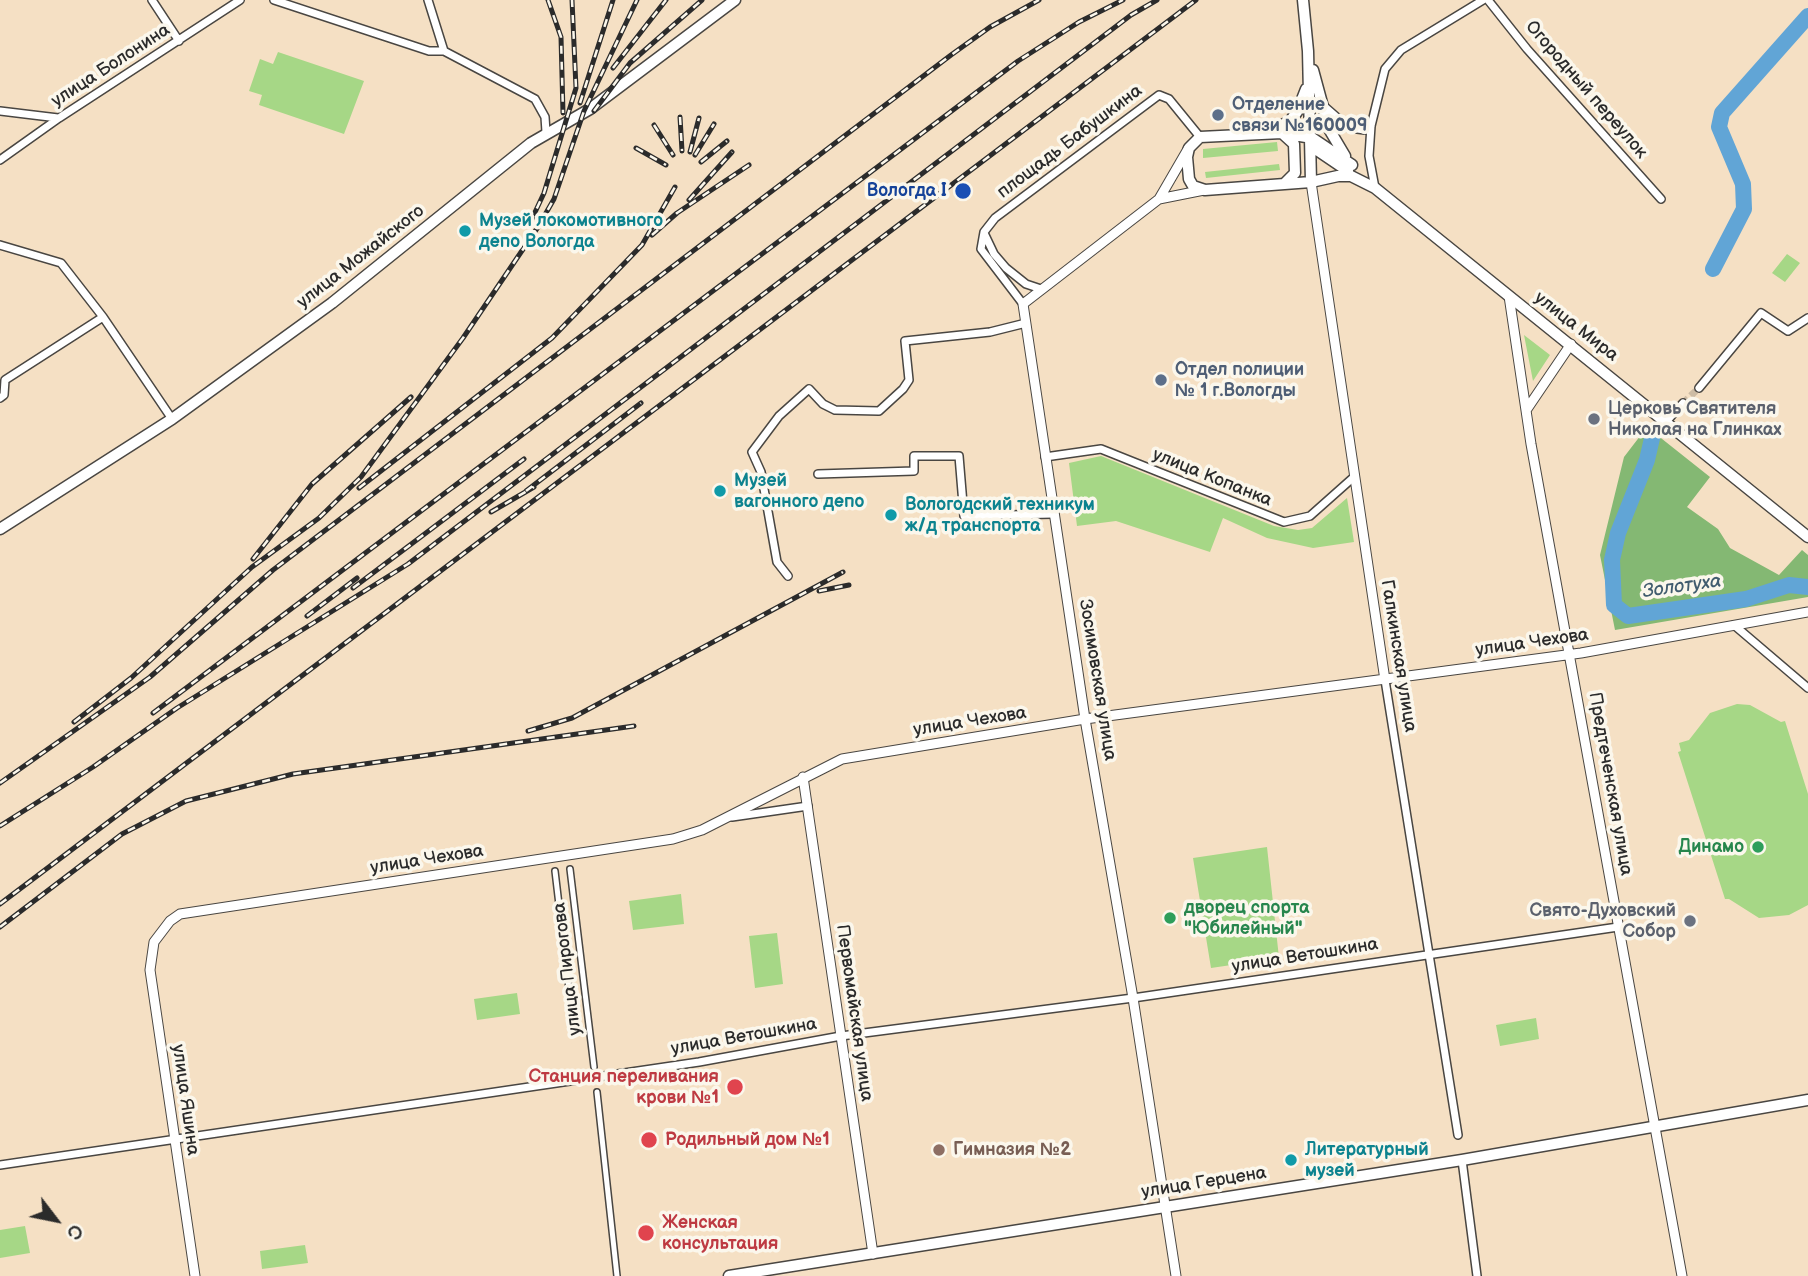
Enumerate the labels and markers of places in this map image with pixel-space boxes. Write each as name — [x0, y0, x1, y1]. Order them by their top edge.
place label: Отделение связи №160009 — [1232, 94, 1368, 136]
marker: Отделение связи №160009 — [1210, 107, 1226, 123]
place label: Вологда I — [867, 180, 947, 202]
marker: Вологда I — [953, 181, 973, 201]
place label: Музей локомотивного депо Вологда — [479, 210, 663, 252]
marker: Музей локомотивного депо Вологда — [457, 223, 473, 239]
place label: Отдел полиции № 1 г.Вологды — [1175, 359, 1304, 402]
marker: Отдел полиции № 1 г.Вологды — [1153, 372, 1169, 388]
place label: Церковь Святителя Николая на Глинках — [1608, 398, 1781, 440]
marker: Церковь Святителя Николая на Глинках — [1586, 411, 1602, 427]
place label: Музей вагонного депо — [734, 470, 864, 512]
marker: Музей вагонного депо — [712, 483, 728, 499]
place label: Вологодский техникум ж/д транспорта — [905, 494, 1095, 536]
marker: Вологодский техникум ж/д транспорта — [883, 507, 899, 523]
place label: Динамо — [1679, 836, 1744, 858]
marker: Динамо — [1750, 839, 1766, 855]
place label: дворец спорта "Юбилейный" — [1184, 897, 1309, 940]
place label: Свято-Духовский Собор — [1530, 900, 1676, 942]
marker: дворец спорта "Юбилейный" — [1162, 910, 1178, 926]
marker: Свято-Духовский Собор — [1682, 913, 1698, 929]
place label: Станция переливания крови №1 — [529, 1066, 719, 1108]
marker: Станция переливания крови №1 — [725, 1077, 745, 1097]
place label: Родильный дом №1 — [665, 1129, 830, 1151]
marker: Родильный дом №1 — [639, 1130, 659, 1150]
place label: Гимназия №2 — [953, 1139, 1071, 1161]
place label: Литературный музей — [1305, 1139, 1429, 1182]
marker: Гимназия №2 — [931, 1142, 947, 1158]
marker: Литературный музей — [1283, 1152, 1299, 1168]
place label: Женская консультация — [662, 1212, 778, 1254]
marker: Женская консультация — [636, 1223, 656, 1243]

